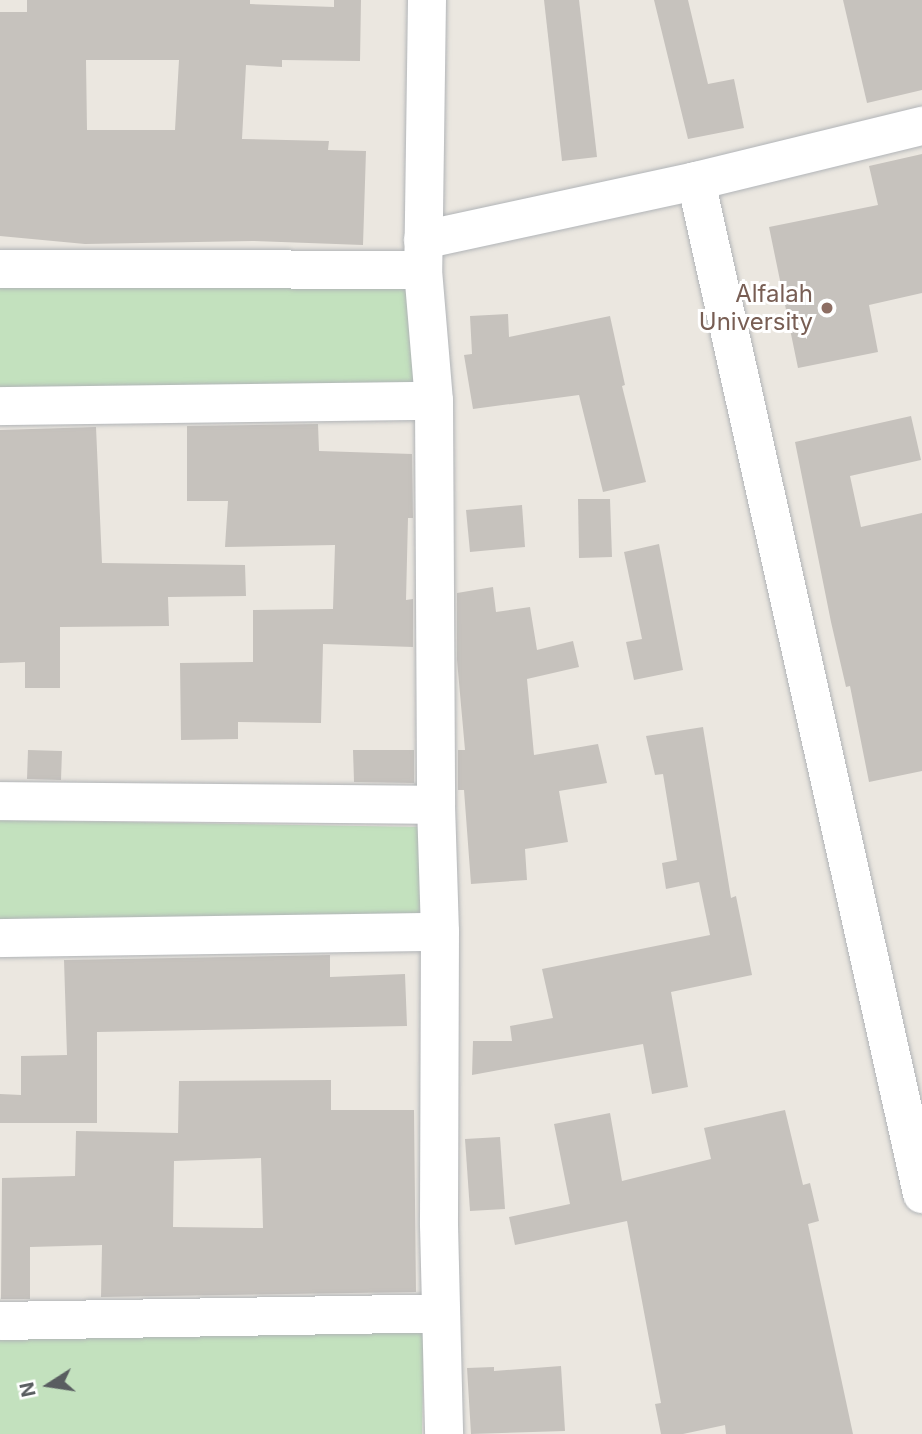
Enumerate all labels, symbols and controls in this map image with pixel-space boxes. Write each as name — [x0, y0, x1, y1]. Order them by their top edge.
place label: Alfalah University — [699, 280, 813, 336]
marker: Alfalah University — [819, 300, 835, 316]
north arrow — [14, 1350, 84, 1420]
text: N — [15, 1380, 41, 1399]

